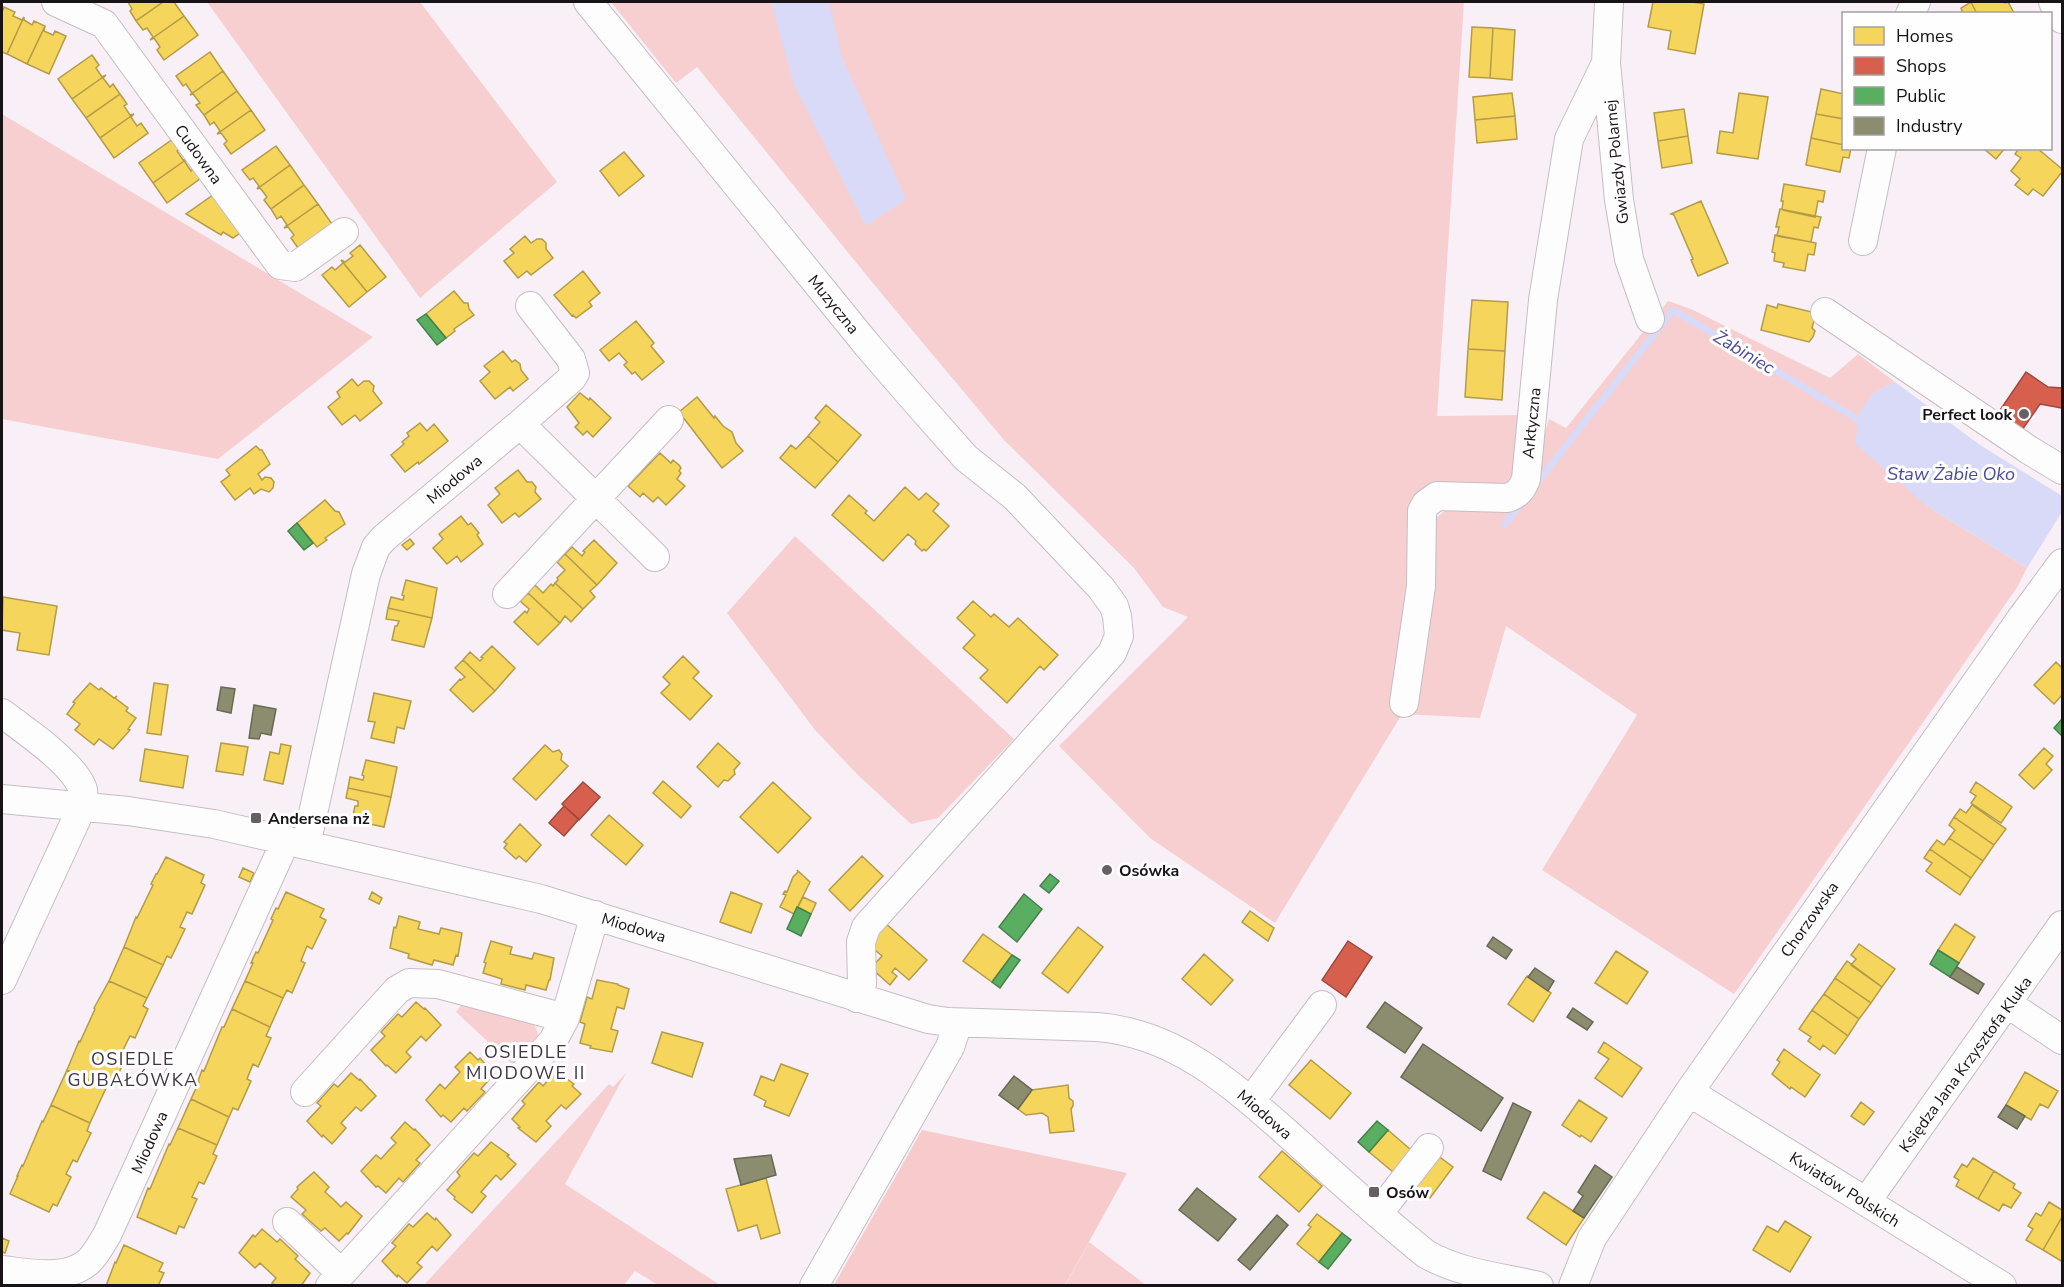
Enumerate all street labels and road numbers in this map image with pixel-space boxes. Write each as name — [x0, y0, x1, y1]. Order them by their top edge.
street label: Gwiazdy Polarnej — [1600, 99, 1634, 225]
street label: Cudowna — [169, 120, 227, 189]
street label: Muzyczna — [803, 270, 864, 339]
street label: Arktyczna — [1517, 386, 1547, 460]
street label: Miodowa — [422, 450, 487, 509]
street label: Chorzowska — [1776, 877, 1844, 962]
street label: Miodowa — [599, 908, 669, 948]
street label: Księdza Jana Krzysztofa Kluka — [1894, 972, 2037, 1157]
street label: Miodowa — [1232, 1085, 1297, 1145]
street label: Miodowa — [126, 1108, 173, 1177]
street label: Kwiatów Polskich — [1785, 1147, 1904, 1233]

